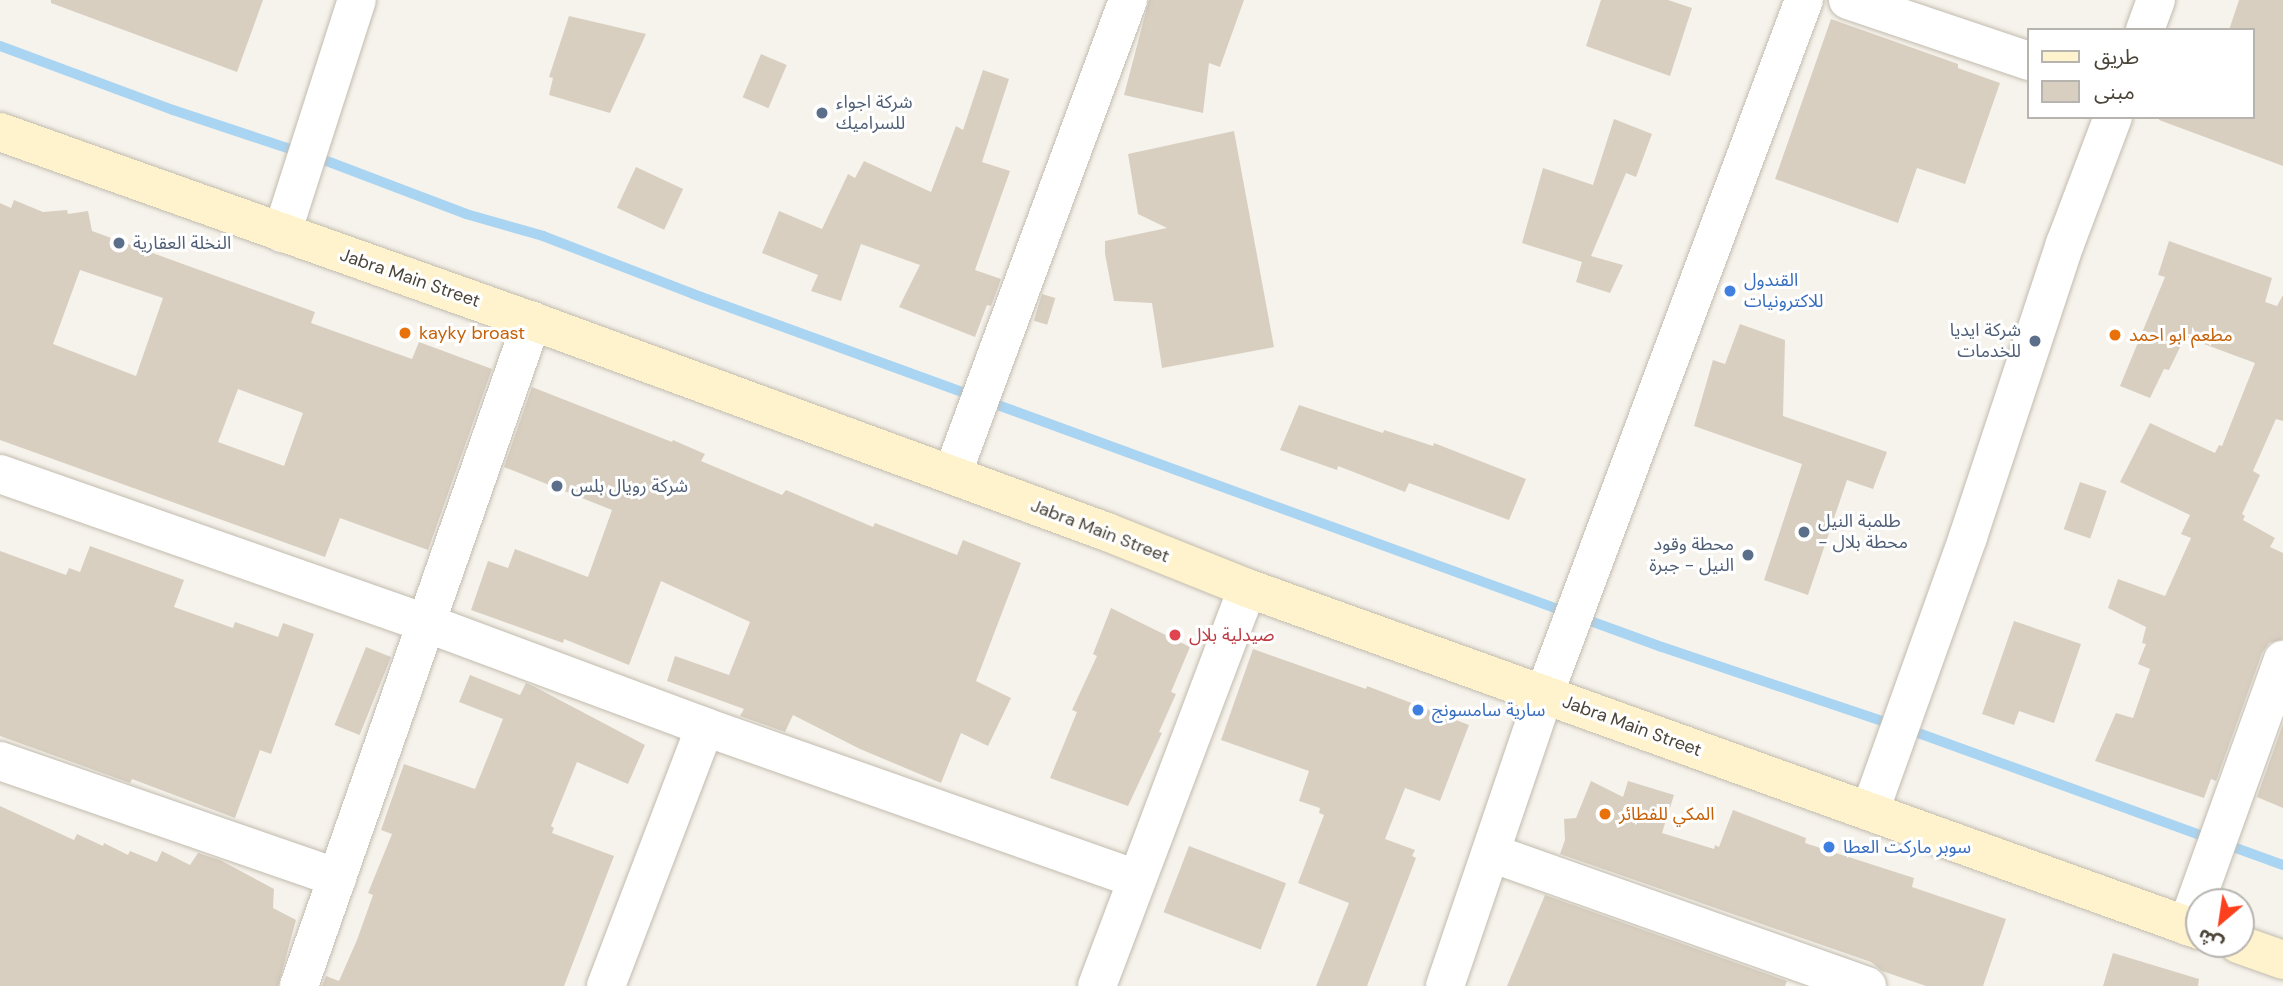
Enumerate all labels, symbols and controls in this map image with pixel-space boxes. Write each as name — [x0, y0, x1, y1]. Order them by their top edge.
legend — [2028, 28, 2255, 119]
text: طريق — [2094, 43, 2139, 71]
text: مبنى — [2094, 78, 2135, 106]
place label: شركة اجواء للسراميك — [836, 92, 913, 134]
marker: شركة اجواء للسراميك — [814, 105, 830, 121]
place label: النخلة العقارية — [133, 232, 231, 254]
marker: النخلة العقارية — [111, 235, 127, 251]
street label: Jabra Main Street — [337, 244, 483, 312]
place label: القندول للاكترونيات — [1744, 270, 1823, 312]
marker: القندول للاكترونيات — [1722, 283, 1738, 299]
place label: شركة ايديا للخدمات — [1950, 320, 2021, 362]
place label: kayky broast — [419, 322, 525, 344]
place label: مطعم ابو احمد — [2129, 324, 2233, 346]
marker: kayky broast — [397, 325, 413, 341]
marker: مطعم ابو احمد — [2107, 327, 2123, 343]
marker: شركة ايديا للخدمات — [2027, 333, 2043, 349]
place label: شركة رويال بلس — [571, 475, 688, 497]
marker: شركة رويال بلس — [549, 478, 565, 494]
street label: Jabra Main Street — [1028, 495, 1172, 567]
place label: طلمبة النيل - محطة بلال — [1818, 511, 1908, 554]
marker: طلمبة النيل - محطة بلال — [1796, 524, 1812, 540]
place label: محطة وقود النيل - جبرة — [1649, 534, 1734, 576]
marker: محطة وقود النيل - جبرة — [1740, 547, 1756, 563]
place label: صيدلية بلال — [1189, 624, 1275, 646]
marker: صيدلية بلال — [1167, 627, 1183, 643]
street label: Jabra Main Street — [1559, 691, 1705, 761]
place label: سارية سامسونج — [1432, 699, 1545, 721]
marker: سارية سامسونج — [1410, 702, 1426, 718]
place label: المكي للفطائر — [1619, 803, 1715, 825]
marker: المكي للفطائر — [1597, 806, 1613, 822]
place label: سوبر ماركت العطا — [1843, 836, 1971, 858]
marker: سوبر ماركت العطا — [1821, 839, 1837, 855]
north arrow — [2185, 888, 2255, 958]
text: ش — [2193, 923, 2228, 957]

